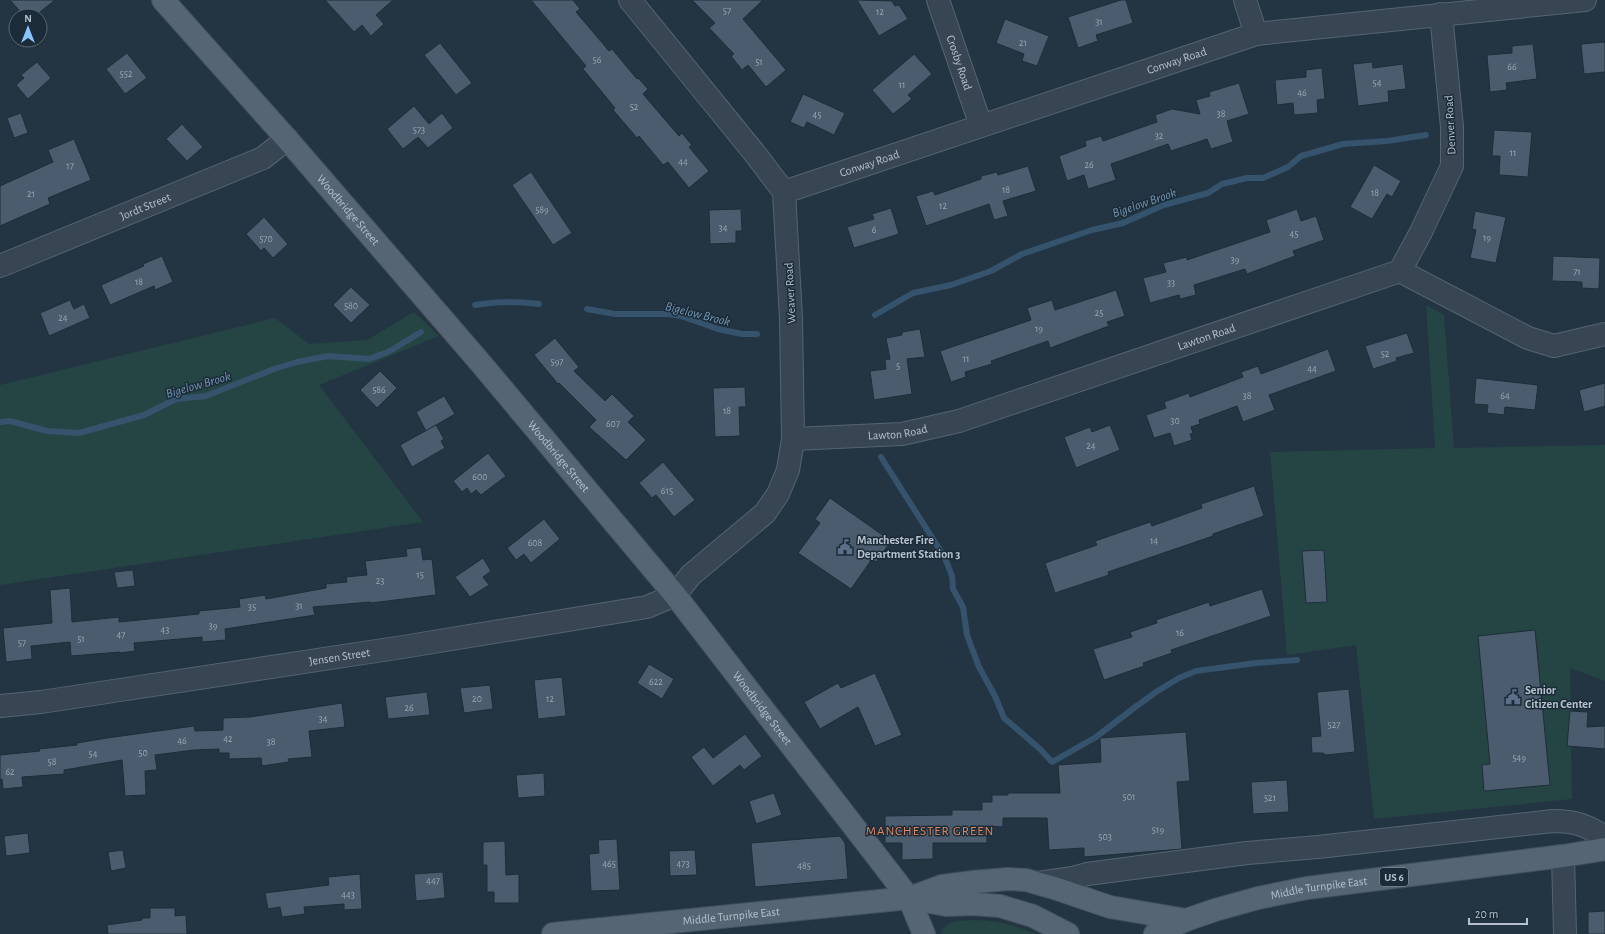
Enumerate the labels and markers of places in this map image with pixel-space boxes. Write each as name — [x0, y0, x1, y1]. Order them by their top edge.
place label: Manchester Fire Department Station 3 — [857, 534, 960, 560]
public building icon: Manchester Fire Department Station 3 — [836, 538, 854, 556]
place label: Senior Citizen Center — [1525, 684, 1593, 710]
public building icon: Senior Citizen Center — [1504, 688, 1522, 706]

